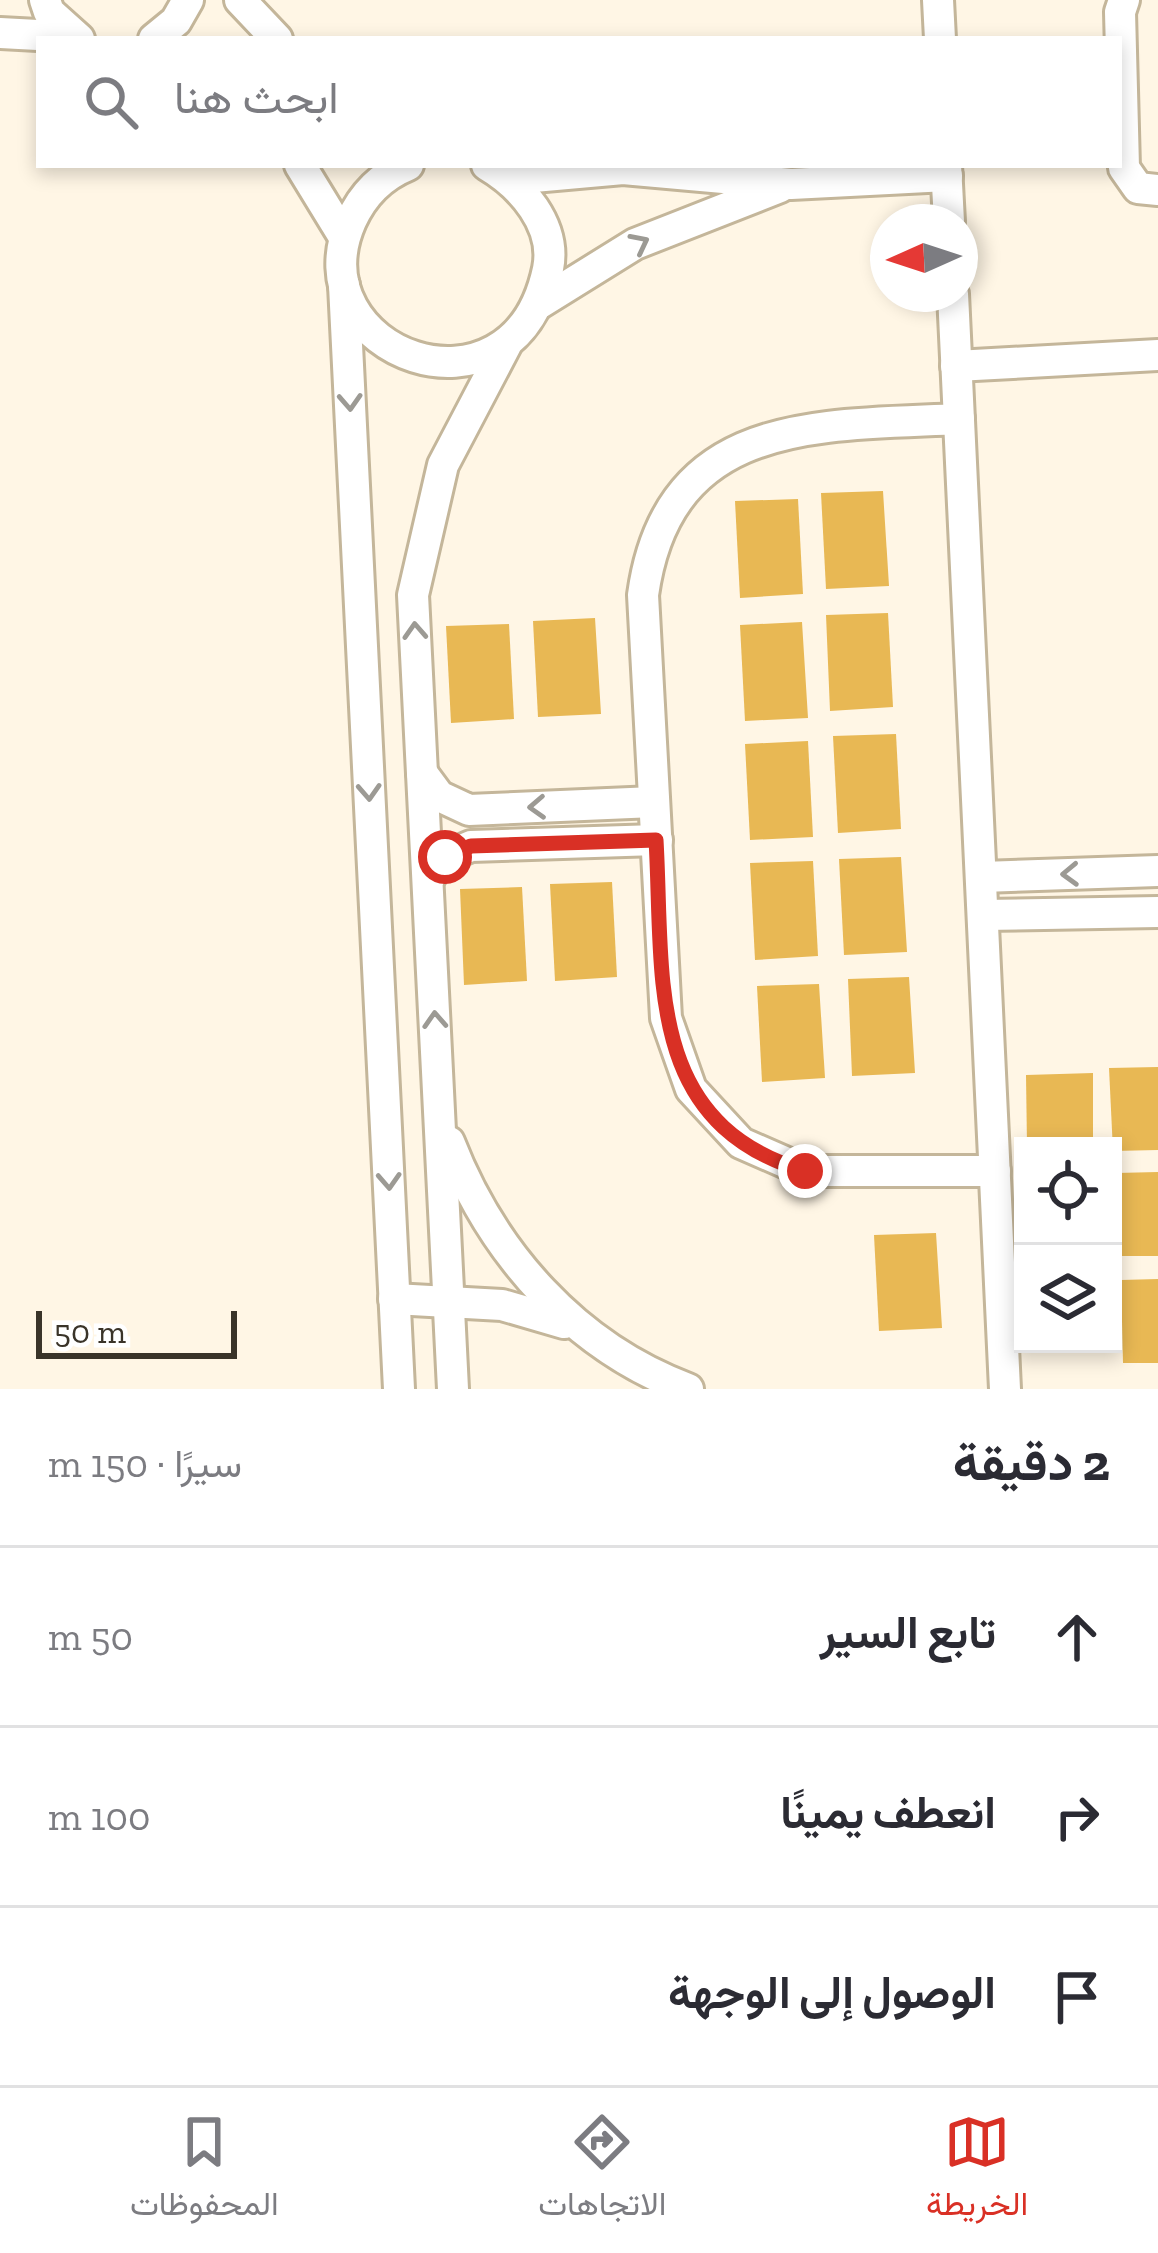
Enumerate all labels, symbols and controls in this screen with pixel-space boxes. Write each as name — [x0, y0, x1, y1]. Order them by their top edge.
search box — [36, 36, 1122, 168]
icon: search — [78, 69, 144, 135]
text: ابحث هنا — [174, 71, 339, 125]
north arrow — [870, 204, 978, 312]
one-way arrow — [628, 233, 649, 257]
one-way arrow — [337, 393, 363, 412]
one-way arrow — [402, 621, 428, 640]
one-way arrow — [356, 783, 382, 802]
one-way arrow — [527, 794, 546, 820]
route start — [418, 830, 472, 884]
one-way arrow — [1060, 861, 1079, 887]
one-way arrow — [422, 1011, 448, 1029]
map controls — [1014, 1137, 1122, 1353]
button: locate — [1014, 1137, 1122, 1245]
route end — [778, 1144, 832, 1198]
one-way arrow — [376, 1172, 402, 1191]
button: layers — [1014, 1245, 1122, 1353]
scale bar — [36, 1305, 237, 1358]
text: 50 m — [54, 1312, 126, 1351]
text: 2 دقيقة — [953, 1432, 1110, 1493]
text: سيرًا · 150 m — [48, 1440, 242, 1487]
icon: ahead — [1044, 1604, 1110, 1670]
text: تابع السير — [820, 1606, 996, 1660]
text: 50 m — [48, 1613, 133, 1660]
icon: right — [1044, 1784, 1110, 1850]
text: انعطف يمينًا — [780, 1786, 996, 1840]
text: 100 m — [48, 1793, 150, 1840]
icon: arrive — [1044, 1964, 1110, 2030]
text: الوصول إلى الوجهة — [668, 1966, 996, 2020]
tab: المحفوظات — [130, 2109, 279, 2233]
tab: الاتجاهات — [538, 2109, 666, 2233]
tab: الخريطة — [926, 2109, 1028, 2233]

